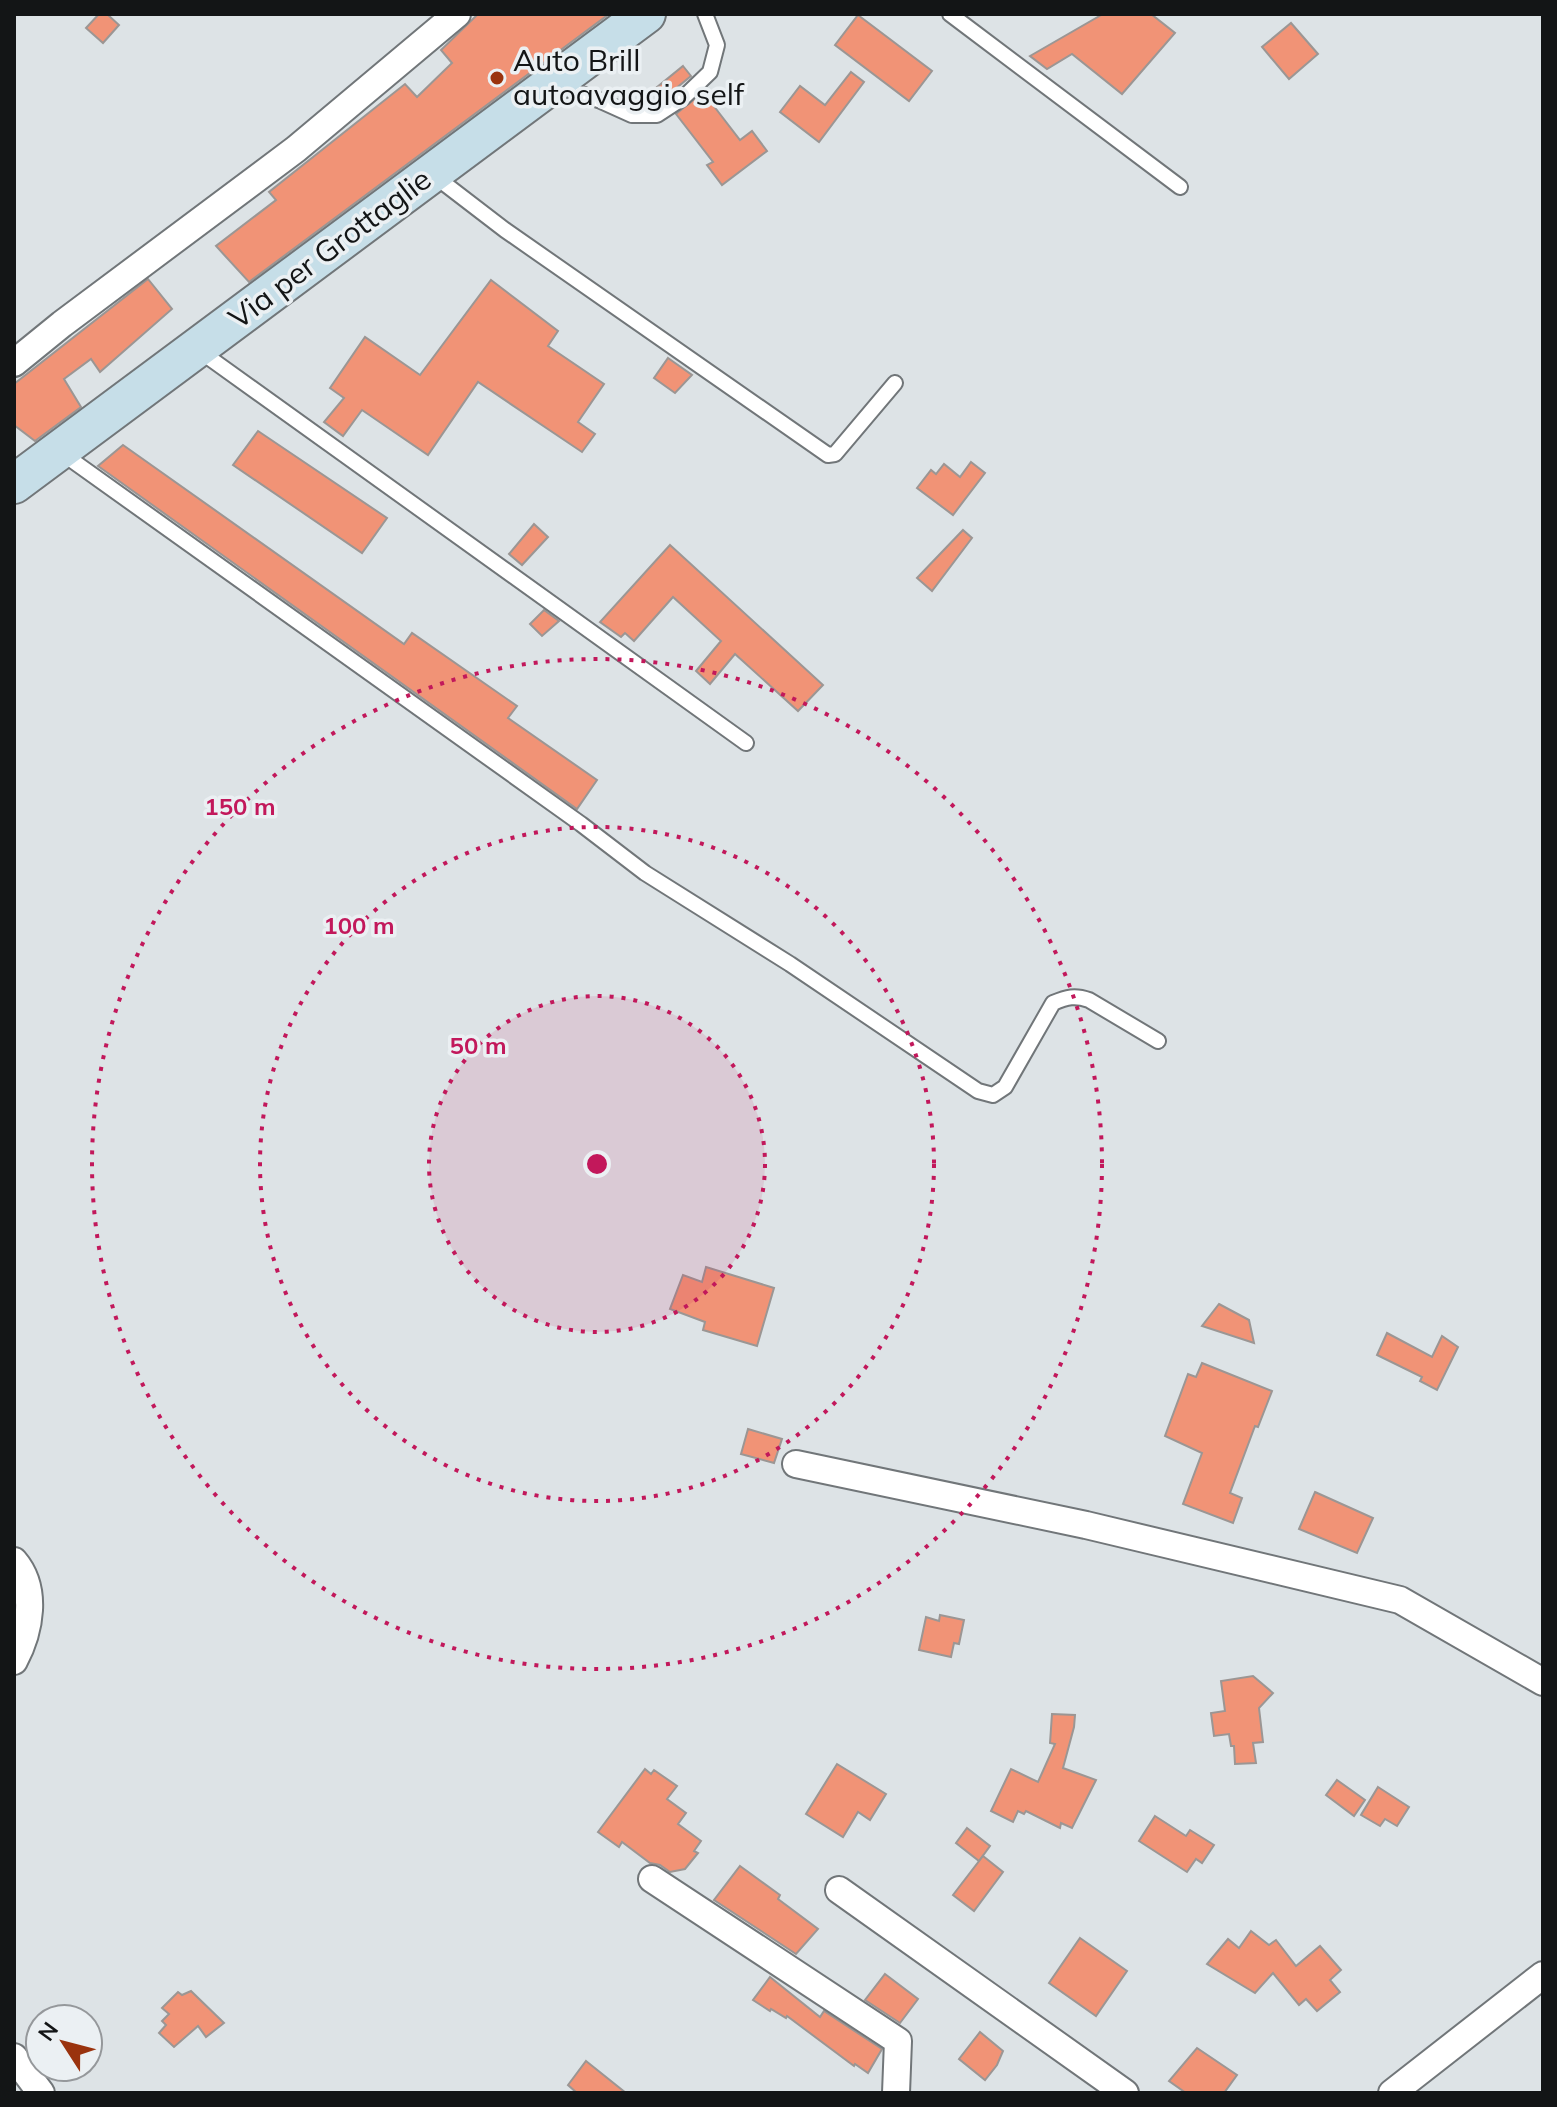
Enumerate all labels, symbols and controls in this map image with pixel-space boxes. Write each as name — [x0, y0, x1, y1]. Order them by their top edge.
place label: Auto Brill autoavaggio self — [513, 41, 745, 113]
marker: Auto Brill autoavaggio self — [488, 69, 506, 87]
street label: Via per Grottaglie — [221, 160, 438, 337]
text: 150 m — [204, 791, 276, 821]
text: 100 m — [323, 910, 395, 940]
text: 50 m — [450, 1030, 506, 1060]
centre of rings — [583, 1150, 611, 1178]
north arrow — [24, 2003, 104, 2083]
text: N — [32, 2016, 64, 2046]

